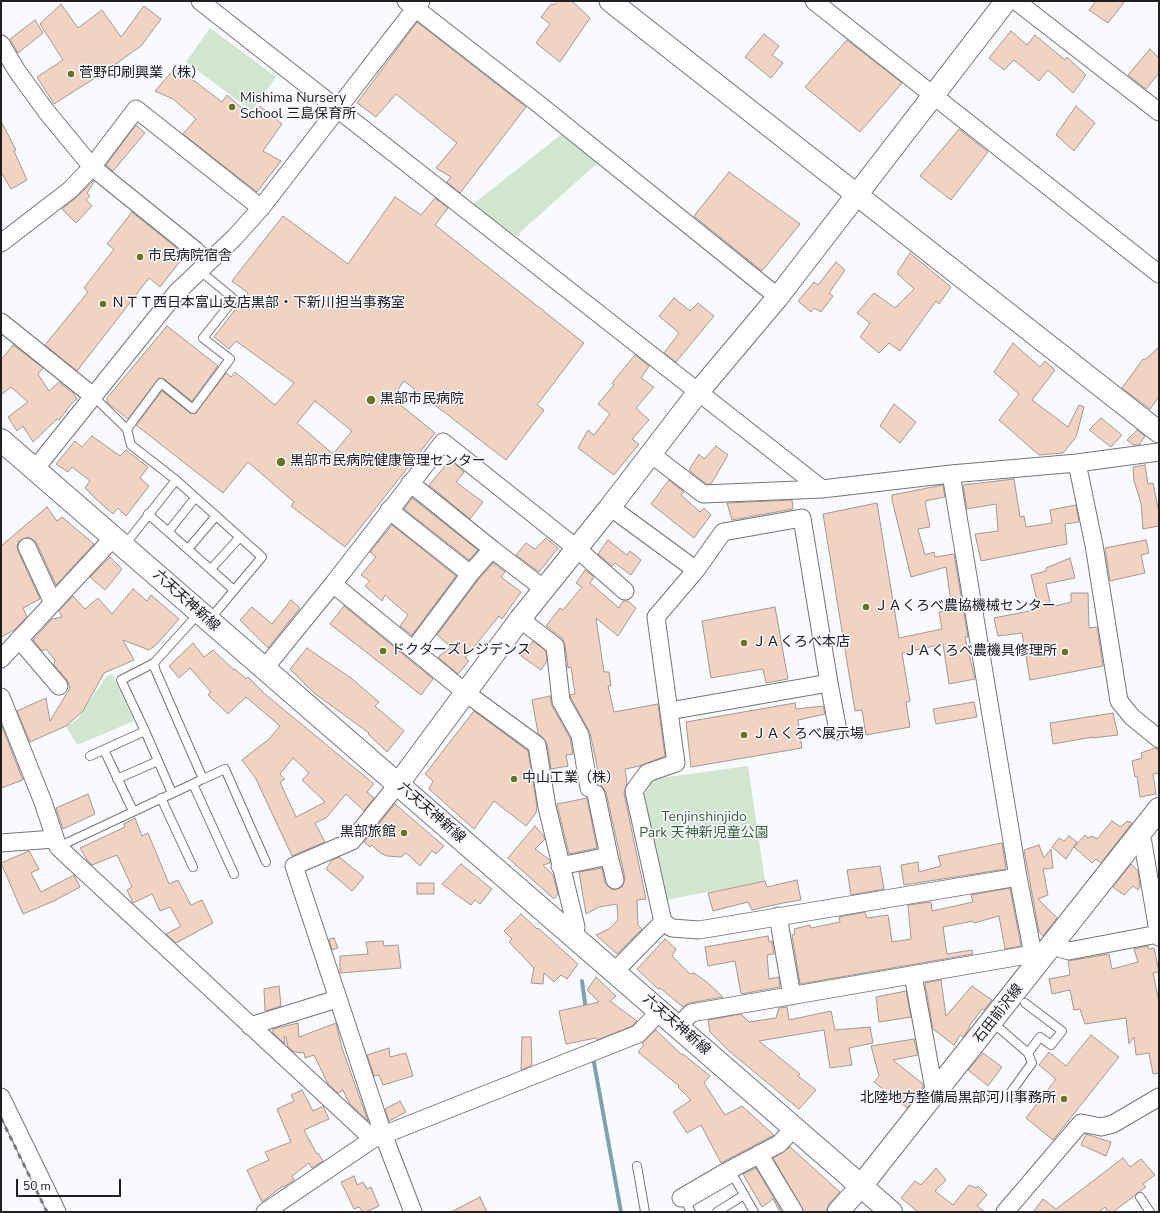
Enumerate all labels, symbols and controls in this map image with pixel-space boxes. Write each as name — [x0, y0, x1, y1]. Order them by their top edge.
place label: 菅野印刷興業（株） — [79, 66, 205, 82]
marker: 菅野印刷興業（株） — [66, 69, 76, 79]
place label: Mishima Nursery School 三島保育所 — [240, 91, 356, 124]
marker: Mishima Nursery School 三島保育所 — [227, 102, 237, 112]
place label: 市民病院宿舎 — [148, 249, 232, 265]
marker: 市民病院宿舎 — [135, 252, 145, 262]
place label: ＮＴＴ西日本富山支店黒部・下新川担当事務室 — [111, 296, 405, 312]
marker: ＮＴＴ西日本富山支店黒部・下新川担当事務室 — [98, 299, 108, 309]
place label: 黒部市民病院 — [380, 392, 464, 408]
marker: 黒部市民病院 — [365, 394, 377, 406]
place label: 黒部市民病院健康管理センター — [290, 454, 486, 470]
marker: 黒部市民病院健康管理センター — [275, 456, 287, 468]
street label: 六天天神新線 — [149, 567, 223, 635]
place label: ＪＡくろべ農協機械センター — [874, 599, 1056, 615]
marker: ＪＡくろべ農協機械センター — [861, 602, 871, 612]
place label: ＪＡくろべ本店 — [752, 635, 850, 651]
marker: ＪＡくろべ本店 — [739, 638, 749, 648]
place label: ドクターズレジデンス — [391, 643, 531, 659]
place label: ＪＡくろべ農機具修理所 — [903, 644, 1057, 660]
marker: ドクターズレジデンス — [378, 646, 388, 656]
marker: ＪＡくろべ農機具修理所 — [1060, 647, 1070, 657]
place label: ＪＡくろべ展示場 — [752, 727, 864, 743]
marker: ＪＡくろべ展示場 — [739, 730, 749, 740]
place label: 中山工業（株） — [522, 771, 620, 787]
marker: 中山工業（株） — [509, 774, 519, 784]
street label: 六天天神新線 — [394, 779, 468, 847]
park label: Tenjinshinjido Park 天神新児童公園 — [639, 810, 769, 842]
place label: 黒部旅館 — [340, 825, 396, 841]
marker: 黒部旅館 — [399, 828, 409, 838]
street label: 石田前沢線 — [971, 981, 1027, 1047]
street label: 六天天神新線 — [639, 991, 713, 1059]
place label: 北陸地方整備局黒部河川事務所 — [860, 1091, 1056, 1107]
marker: 北陸地方整備局黒部河川事務所 — [1059, 1094, 1069, 1104]
scale bar — [18, 1171, 123, 1197]
text: 50 m — [23, 1178, 51, 1194]

